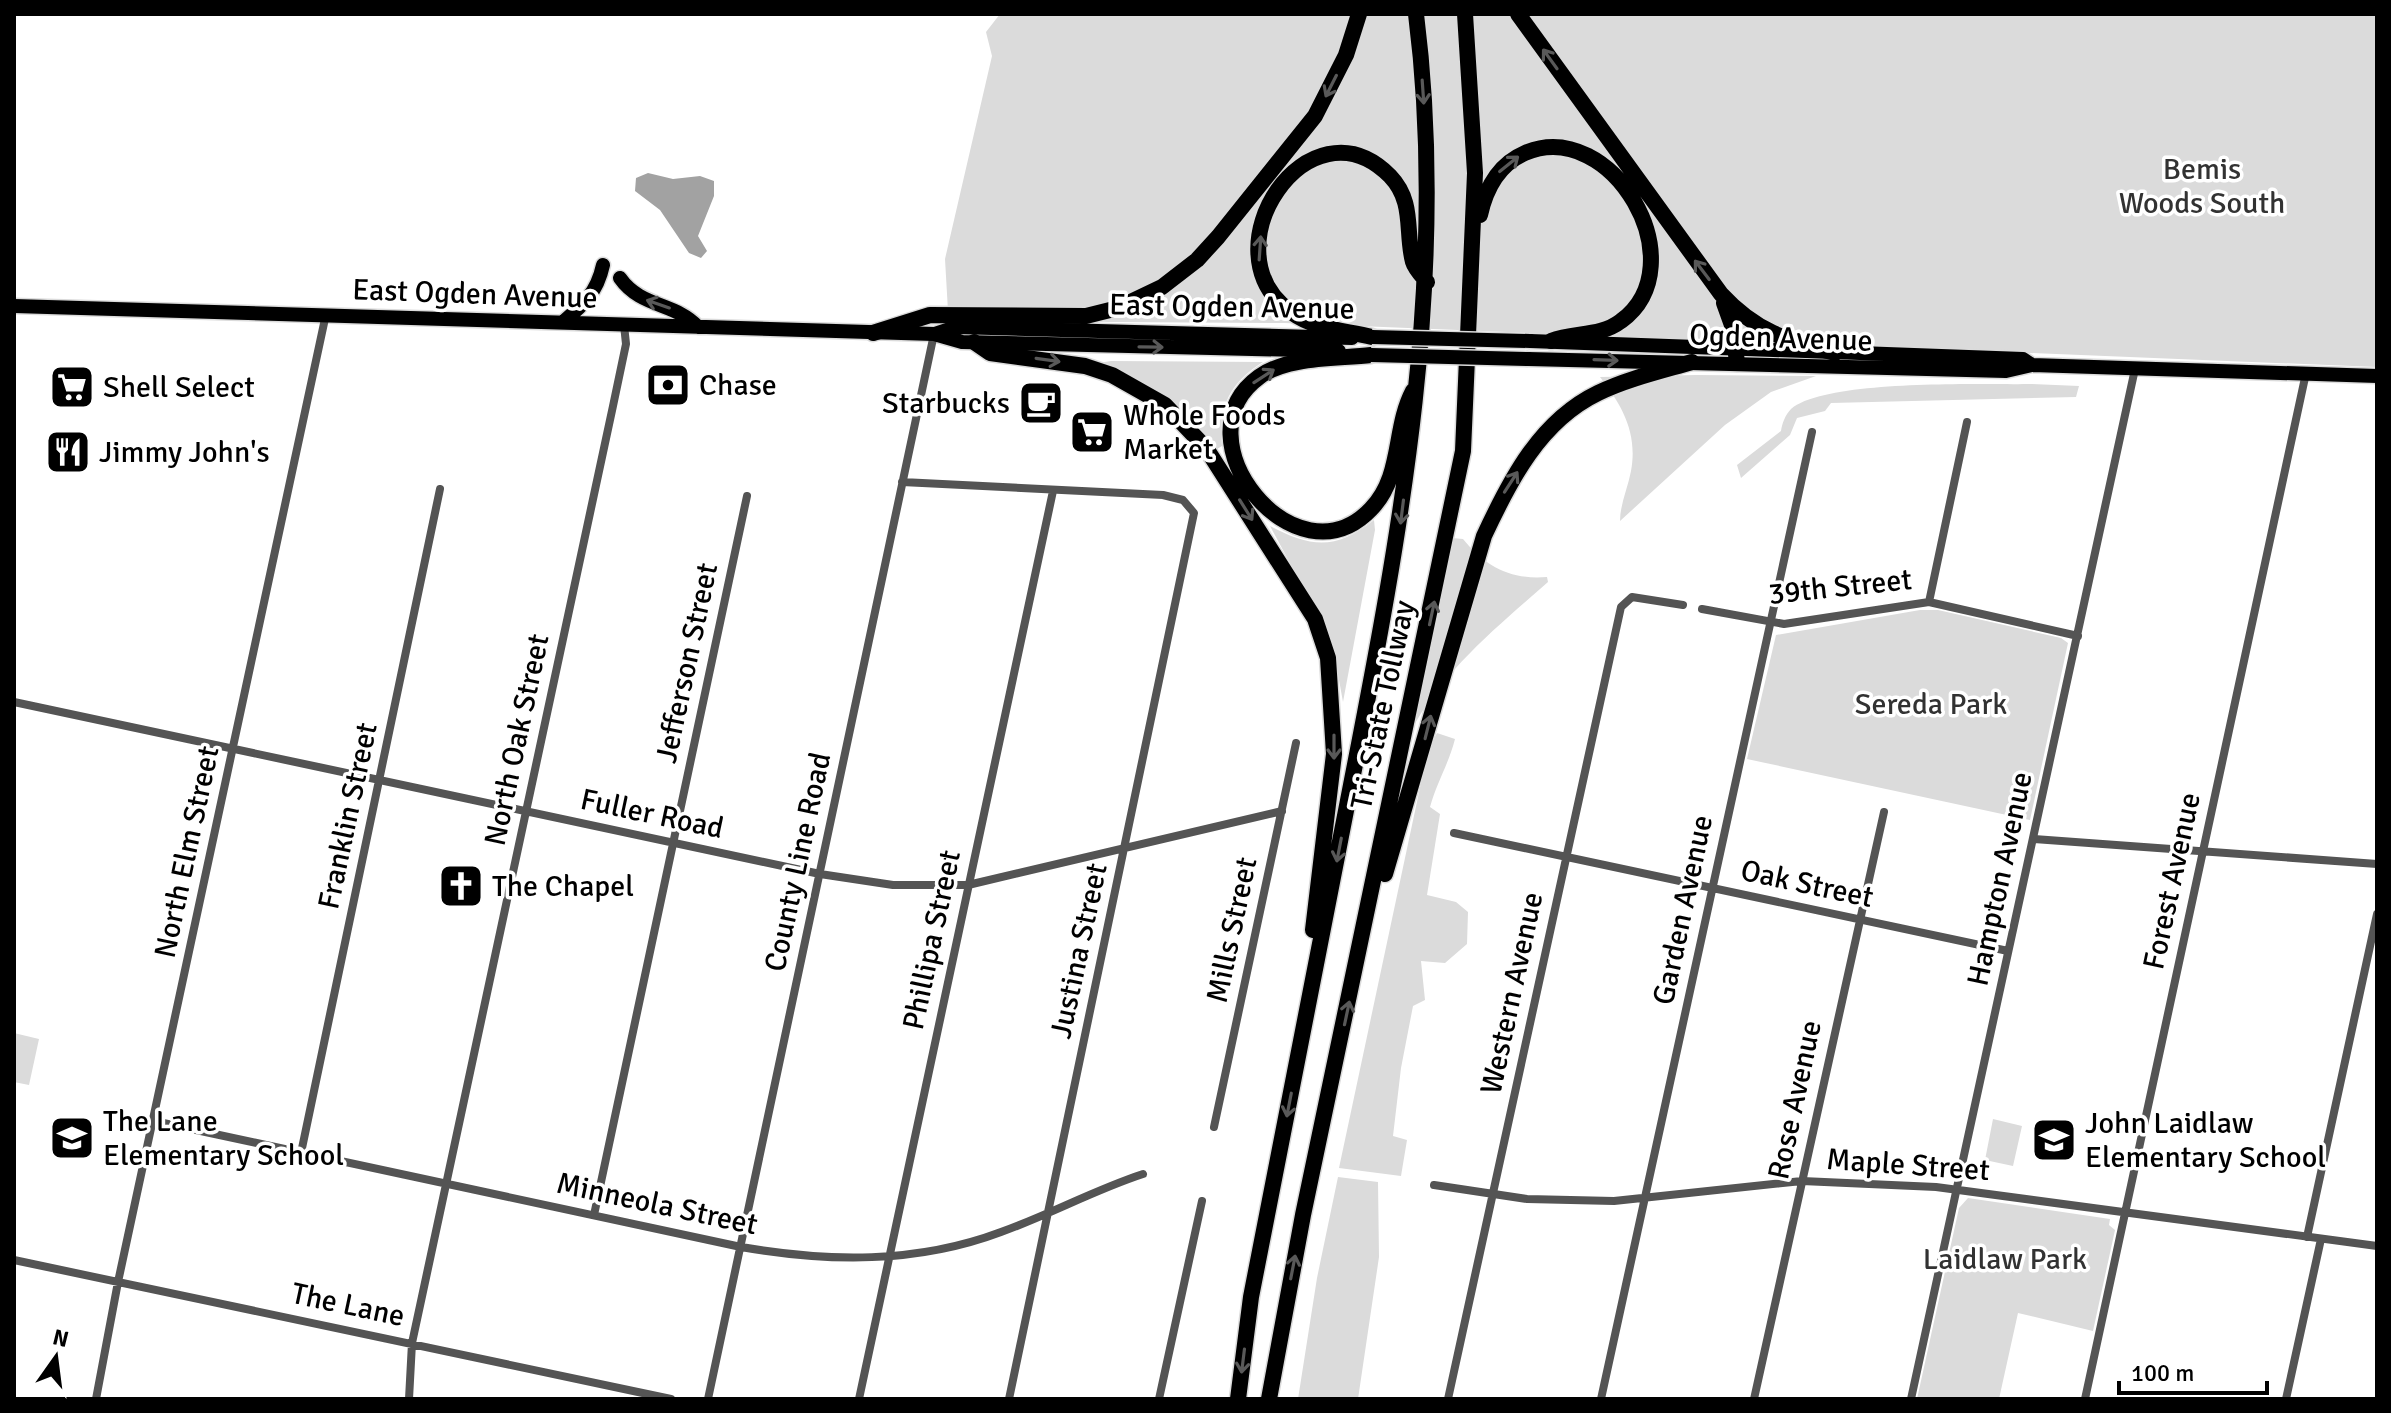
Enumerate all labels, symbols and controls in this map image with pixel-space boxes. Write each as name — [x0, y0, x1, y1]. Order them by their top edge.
one-way arrow — [1542, 49, 1559, 70]
one-way arrow — [1323, 74, 1338, 98]
one-way arrow — [1416, 78, 1431, 105]
park label: Bemis Woods South — [2119, 151, 2285, 222]
one-way arrow — [1498, 155, 1519, 172]
one-way arrow — [1253, 235, 1268, 262]
one-way arrow — [1693, 260, 1710, 281]
street label: East Ogden Avenue — [352, 271, 598, 317]
street label: East Ogden Avenue — [1109, 286, 1355, 328]
one-way arrow — [646, 296, 671, 311]
street label: Ogden Avenue — [1689, 316, 1873, 360]
one-way arrow — [1137, 339, 1164, 354]
one-way arrow — [1592, 352, 1619, 367]
one-way arrow — [1035, 353, 1060, 368]
bank icon: Chase — [644, 361, 692, 409]
supermarket icon: Shell Select — [48, 363, 96, 411]
place label: Chase — [699, 367, 777, 404]
one-way arrow — [1252, 368, 1274, 385]
place label: Shell Select — [103, 369, 255, 406]
cafe icon: Starbucks — [1017, 379, 1065, 427]
place label: Starbucks — [882, 385, 1010, 422]
place label: Whole Foods Market — [1123, 397, 1286, 468]
supermarket icon: Whole Foods Market — [1068, 408, 1116, 456]
restaurant icon: Jimmy John's — [44, 428, 92, 476]
place label: Jimmy John's — [99, 434, 270, 471]
one-way arrow — [1503, 471, 1519, 494]
one-way arrow — [1238, 498, 1255, 520]
one-way arrow — [1394, 499, 1409, 524]
street label: Jefferson Street — [648, 560, 726, 766]
street label: 39th Street — [1766, 561, 1914, 613]
street label: Tri-State Tollway — [1343, 597, 1423, 813]
one-way arrow — [1425, 600, 1440, 626]
street label: North Oak Street — [477, 631, 557, 849]
park label: Sereda Park — [1855, 686, 2007, 723]
one-way arrow — [1422, 715, 1437, 741]
street label: Franklin Street — [310, 719, 386, 913]
one-way arrow — [1326, 733, 1342, 760]
street label: North Elm Street — [146, 743, 228, 961]
street label: County Line Road — [757, 749, 839, 975]
street label: Hampton Avenue — [1959, 769, 2041, 989]
street label: Fuller Road — [577, 781, 727, 847]
street label: Forest Avenue — [2135, 789, 2209, 973]
street label: Garden Avenue — [1645, 812, 1721, 1008]
one-way arrow — [1330, 837, 1345, 862]
street label: Phillipa Street — [895, 847, 969, 1033]
street label: Oak Street — [1737, 852, 1877, 916]
street label: Mills Street — [1199, 854, 1265, 1006]
street label: Justina Street — [1042, 860, 1116, 1042]
church icon: The Chapel — [437, 862, 485, 910]
place label: The Chapel — [492, 868, 634, 905]
street label: Western Avenue — [1473, 889, 1551, 1097]
one-way arrow — [1340, 1001, 1355, 1026]
street label: Rose Avenue — [1760, 1017, 1830, 1183]
one-way arrow — [1281, 1092, 1296, 1117]
place label: The Lane Elementary School — [103, 1103, 344, 1174]
place label: John Laidlaw Elementary School — [2085, 1105, 2326, 1176]
school or university icon: The Lane Elementary School — [48, 1114, 96, 1162]
school or university icon: John Laidlaw Elementary School — [2030, 1116, 2078, 1164]
street label: Maple Street — [1825, 1141, 1991, 1189]
street label: Minneola Street — [553, 1165, 761, 1243]
park label: Laidlaw Park — [1923, 1241, 2087, 1278]
one-way arrow — [1286, 1255, 1301, 1280]
street label: The Lane — [288, 1275, 408, 1335]
north arrow — [16, 1317, 96, 1397]
text: N — [50, 1323, 71, 1353]
scale bar — [2119, 1345, 2267, 1395]
one-way arrow — [1235, 1347, 1250, 1374]
text: 100 m — [2131, 1358, 2194, 1388]

